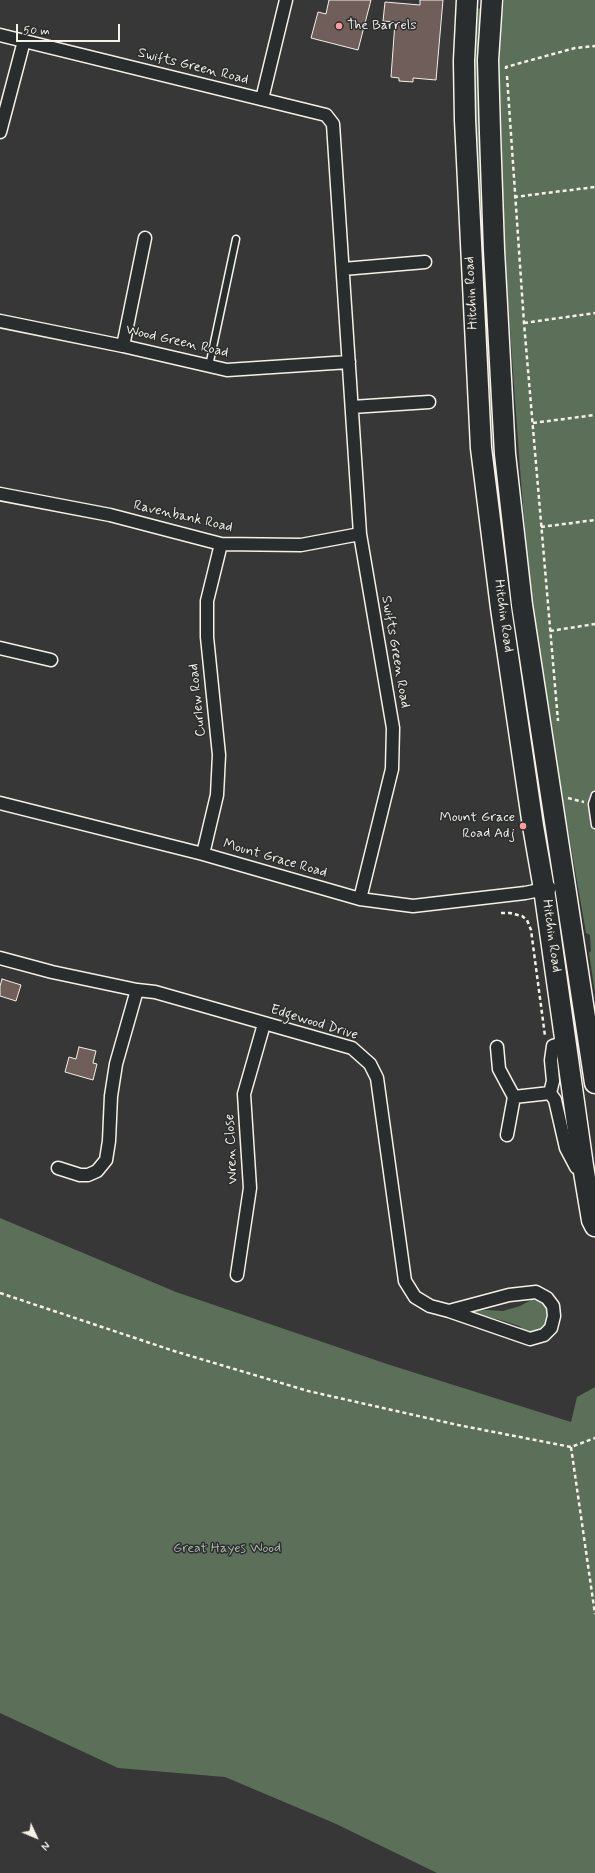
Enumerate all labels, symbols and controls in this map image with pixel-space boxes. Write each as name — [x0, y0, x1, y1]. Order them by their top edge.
scale bar — [18, 16, 122, 42]
place label: The Barrels — [347, 18, 416, 34]
marker: The Barrels — [334, 21, 344, 31]
text: 50 m — [23, 23, 50, 39]
street label: Swifts Green Road — [136, 45, 250, 89]
street label: Hitchin Road — [462, 256, 482, 330]
street label: Wood Green Road — [124, 322, 230, 362]
street label: Ravenbank Road — [132, 497, 234, 537]
street label: Hitchin Road — [490, 579, 516, 653]
street label: Swifts Green Road — [377, 595, 413, 709]
street label: Curlew Road — [186, 663, 210, 737]
place label: Mount Grace Road Adj — [439, 810, 515, 842]
marker: Mount Grace Road Adj — [518, 821, 528, 831]
street label: Mount Grace Road — [221, 836, 329, 882]
street label: Hitchin Road — [538, 899, 564, 973]
street label: Edgewood Drive — [268, 1002, 360, 1044]
street label: Wren Close — [222, 1113, 242, 1185]
park label: Great Hayes Wood — [173, 1541, 281, 1557]
north arrow — [16, 1817, 56, 1857]
text: N — [37, 1838, 52, 1853]

